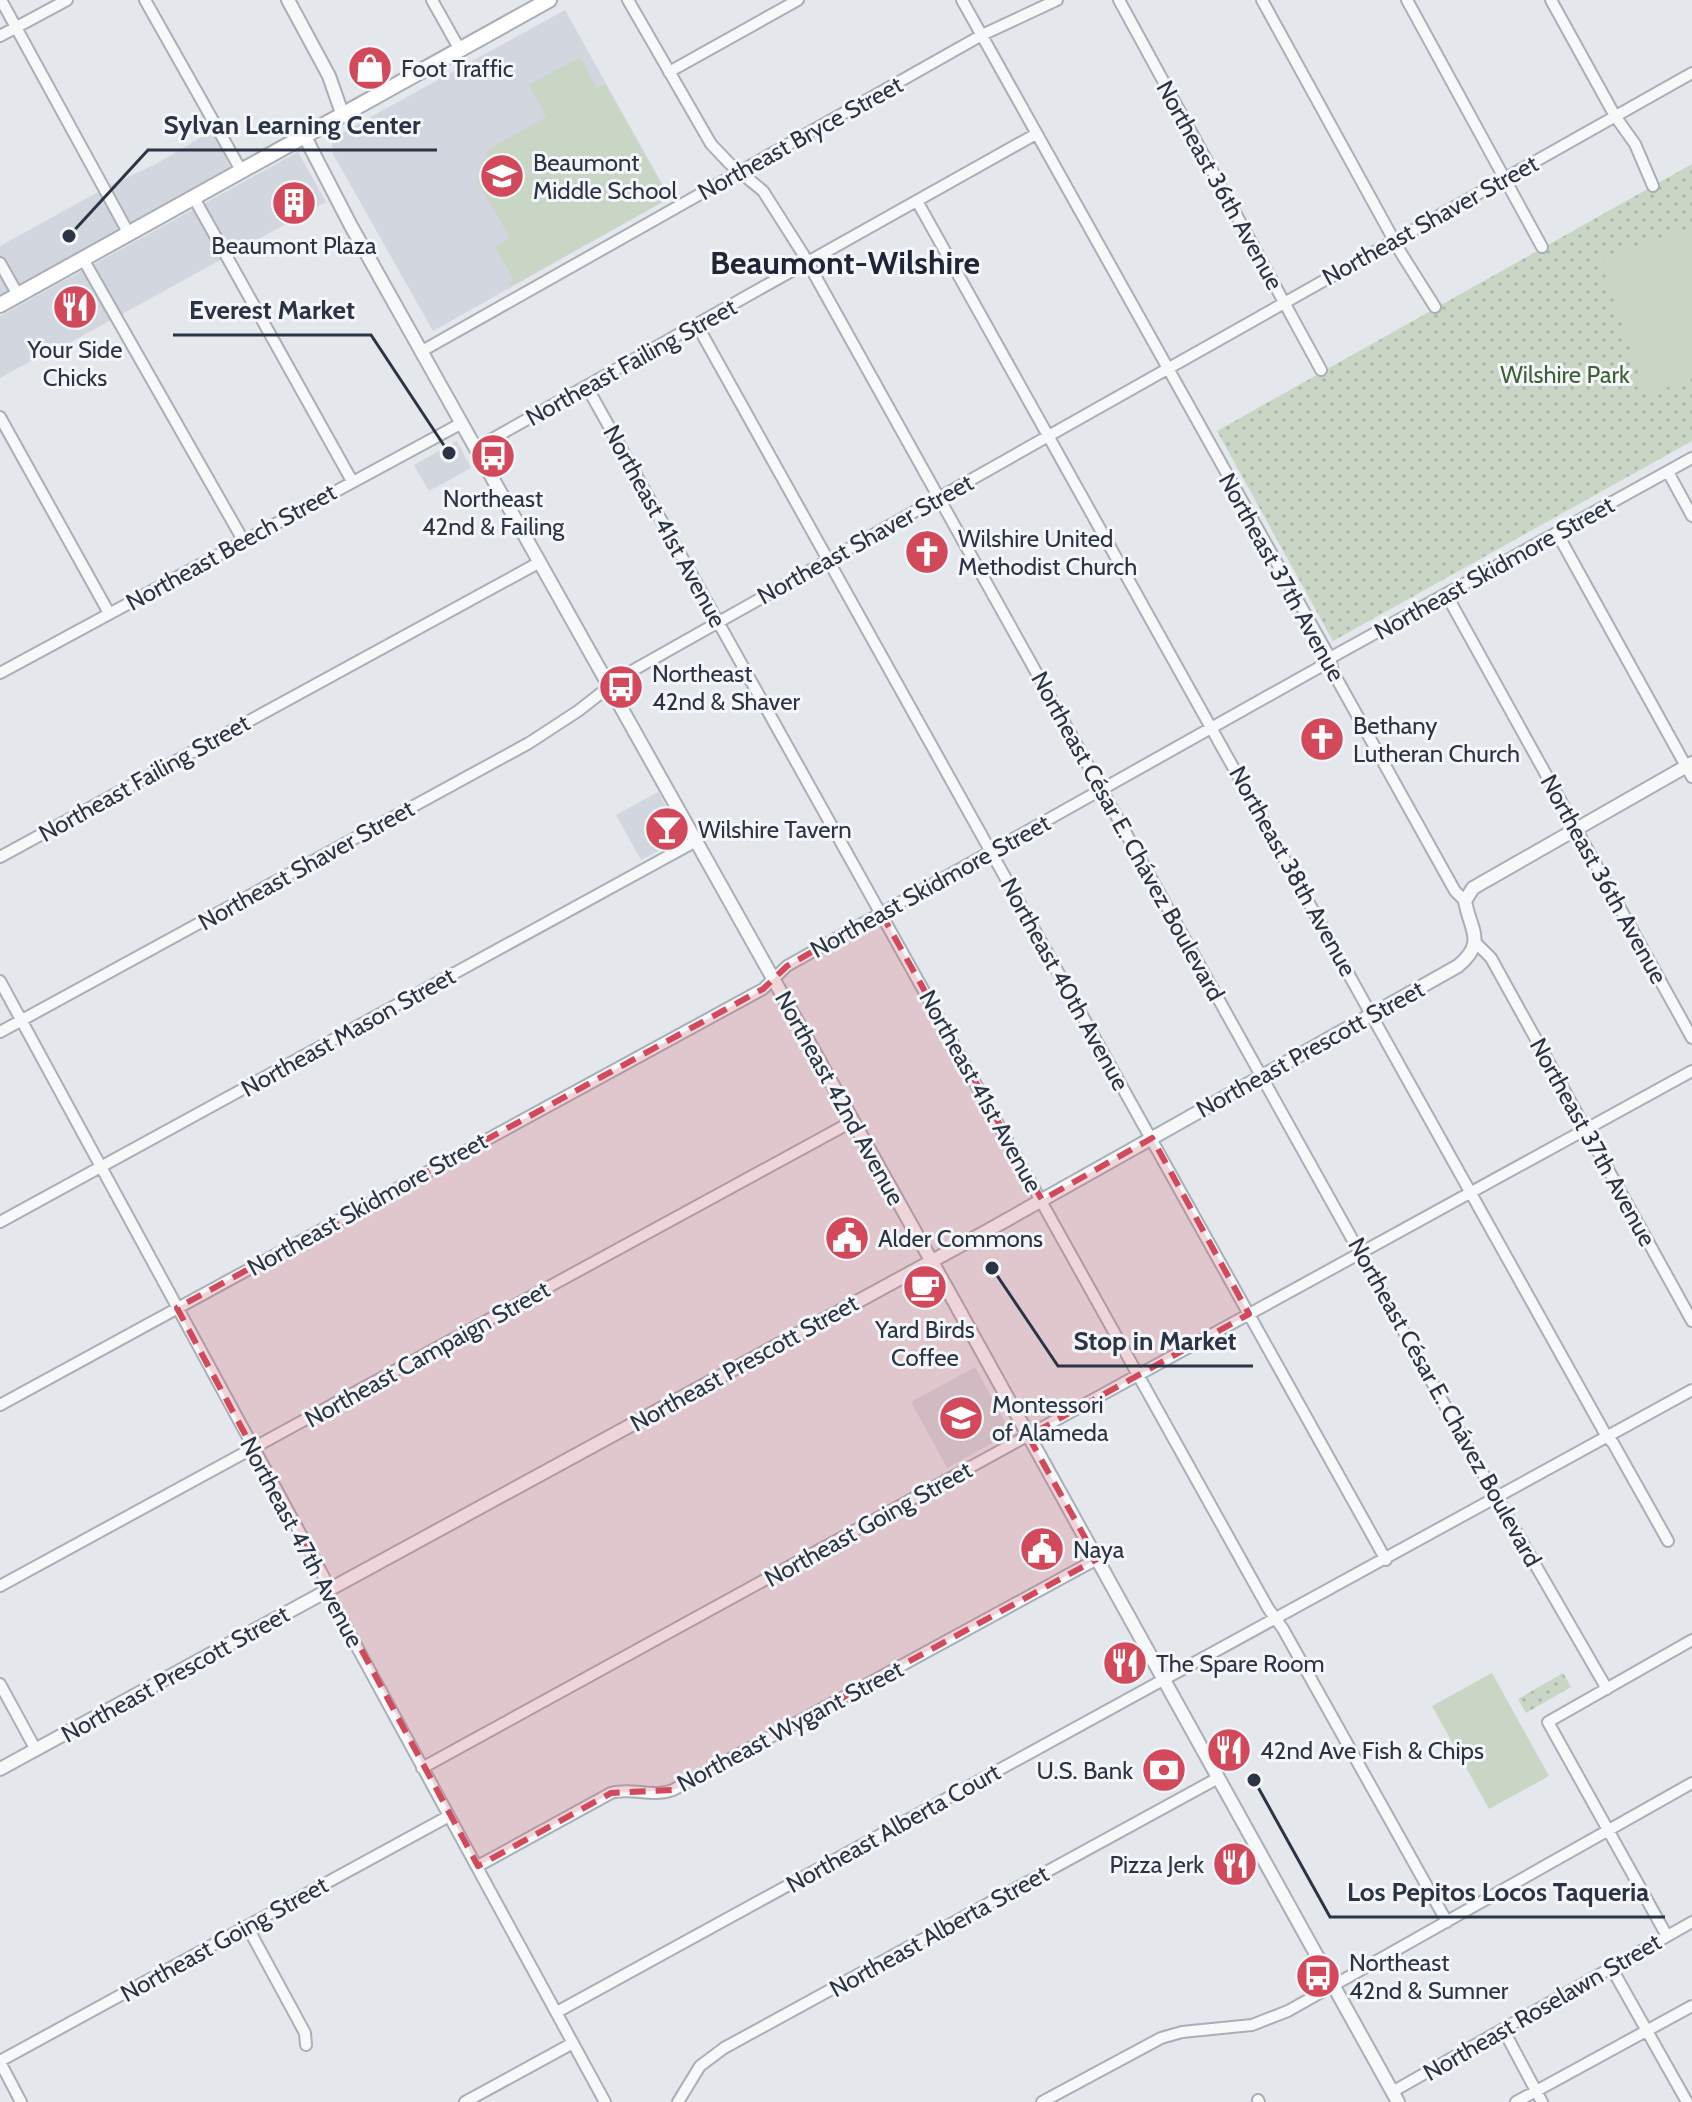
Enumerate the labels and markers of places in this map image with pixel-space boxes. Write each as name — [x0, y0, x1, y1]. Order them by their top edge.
shop icon: Foot Traffic — [346, 44, 394, 92]
place label: Foot Traffic — [401, 54, 514, 83]
callout: Sylvan Learning Center — [148, 100, 437, 150]
place label: Beaumont Middle School — [533, 148, 678, 205]
school or university icon: Beaumont Middle School — [478, 152, 526, 200]
building icon: Beaumont Plaza — [270, 179, 318, 227]
place label: Beaumont Plaza — [211, 231, 377, 260]
restaurant icon: Your Side Chicks — [51, 283, 99, 331]
callout: Everest Market — [173, 285, 371, 335]
place label: Your Side Chicks — [27, 335, 122, 392]
bus stop icon: Northeast 42nd & Failing — [469, 432, 517, 480]
place label: Northeast 42nd & Failing — [422, 484, 565, 541]
place label: Wilshire United Methodist Church — [958, 524, 1137, 581]
church icon: Wilshire United Methodist Church — [903, 528, 951, 576]
place label: Northeast 42nd & Shaver — [652, 659, 800, 716]
bus stop icon: Northeast 42nd & Shaver — [597, 663, 645, 711]
place label: Bethany Lutheran Church — [1353, 711, 1520, 768]
church icon: Bethany Lutheran Church — [1298, 715, 1346, 763]
bar icon: Wilshire Tavern — [643, 805, 691, 853]
place label: Wilshire Tavern — [698, 815, 852, 844]
public building icon: Alder Commons — [823, 1214, 871, 1262]
place label: Alder Commons — [878, 1224, 1043, 1253]
cafe icon: Yard Birds Coffee — [901, 1263, 949, 1311]
place label: Yard Birds Coffee — [874, 1315, 975, 1372]
callout: Stop in Market — [1058, 1316, 1253, 1366]
place label: Montessori of Alameda — [992, 1390, 1109, 1447]
school or university icon: Montessori of Alameda — [937, 1394, 985, 1442]
public building icon: Naya — [1018, 1525, 1066, 1573]
place label: Naya — [1073, 1535, 1125, 1564]
restaurant icon: The Spare Room — [1101, 1639, 1149, 1687]
place label: The Spare Room — [1156, 1649, 1325, 1678]
restaurant icon: 42nd Ave Fish & Chips — [1205, 1726, 1253, 1774]
place label: 42nd Ave Fish & Chips — [1260, 1736, 1484, 1765]
bank icon: U.S. Bank — [1140, 1746, 1188, 1794]
place label: U.S. Bank — [1037, 1756, 1133, 1785]
restaurant icon: Pizza Jerk — [1211, 1840, 1259, 1888]
place label: Pizza Jerk — [1109, 1850, 1204, 1879]
callout: Los Pepitos Locos Taqueria — [1330, 1867, 1665, 1917]
place label: Northeast 42nd & Sumner — [1349, 1948, 1509, 2005]
bus stop icon: Northeast 42nd & Sumner — [1294, 1952, 1342, 2000]

